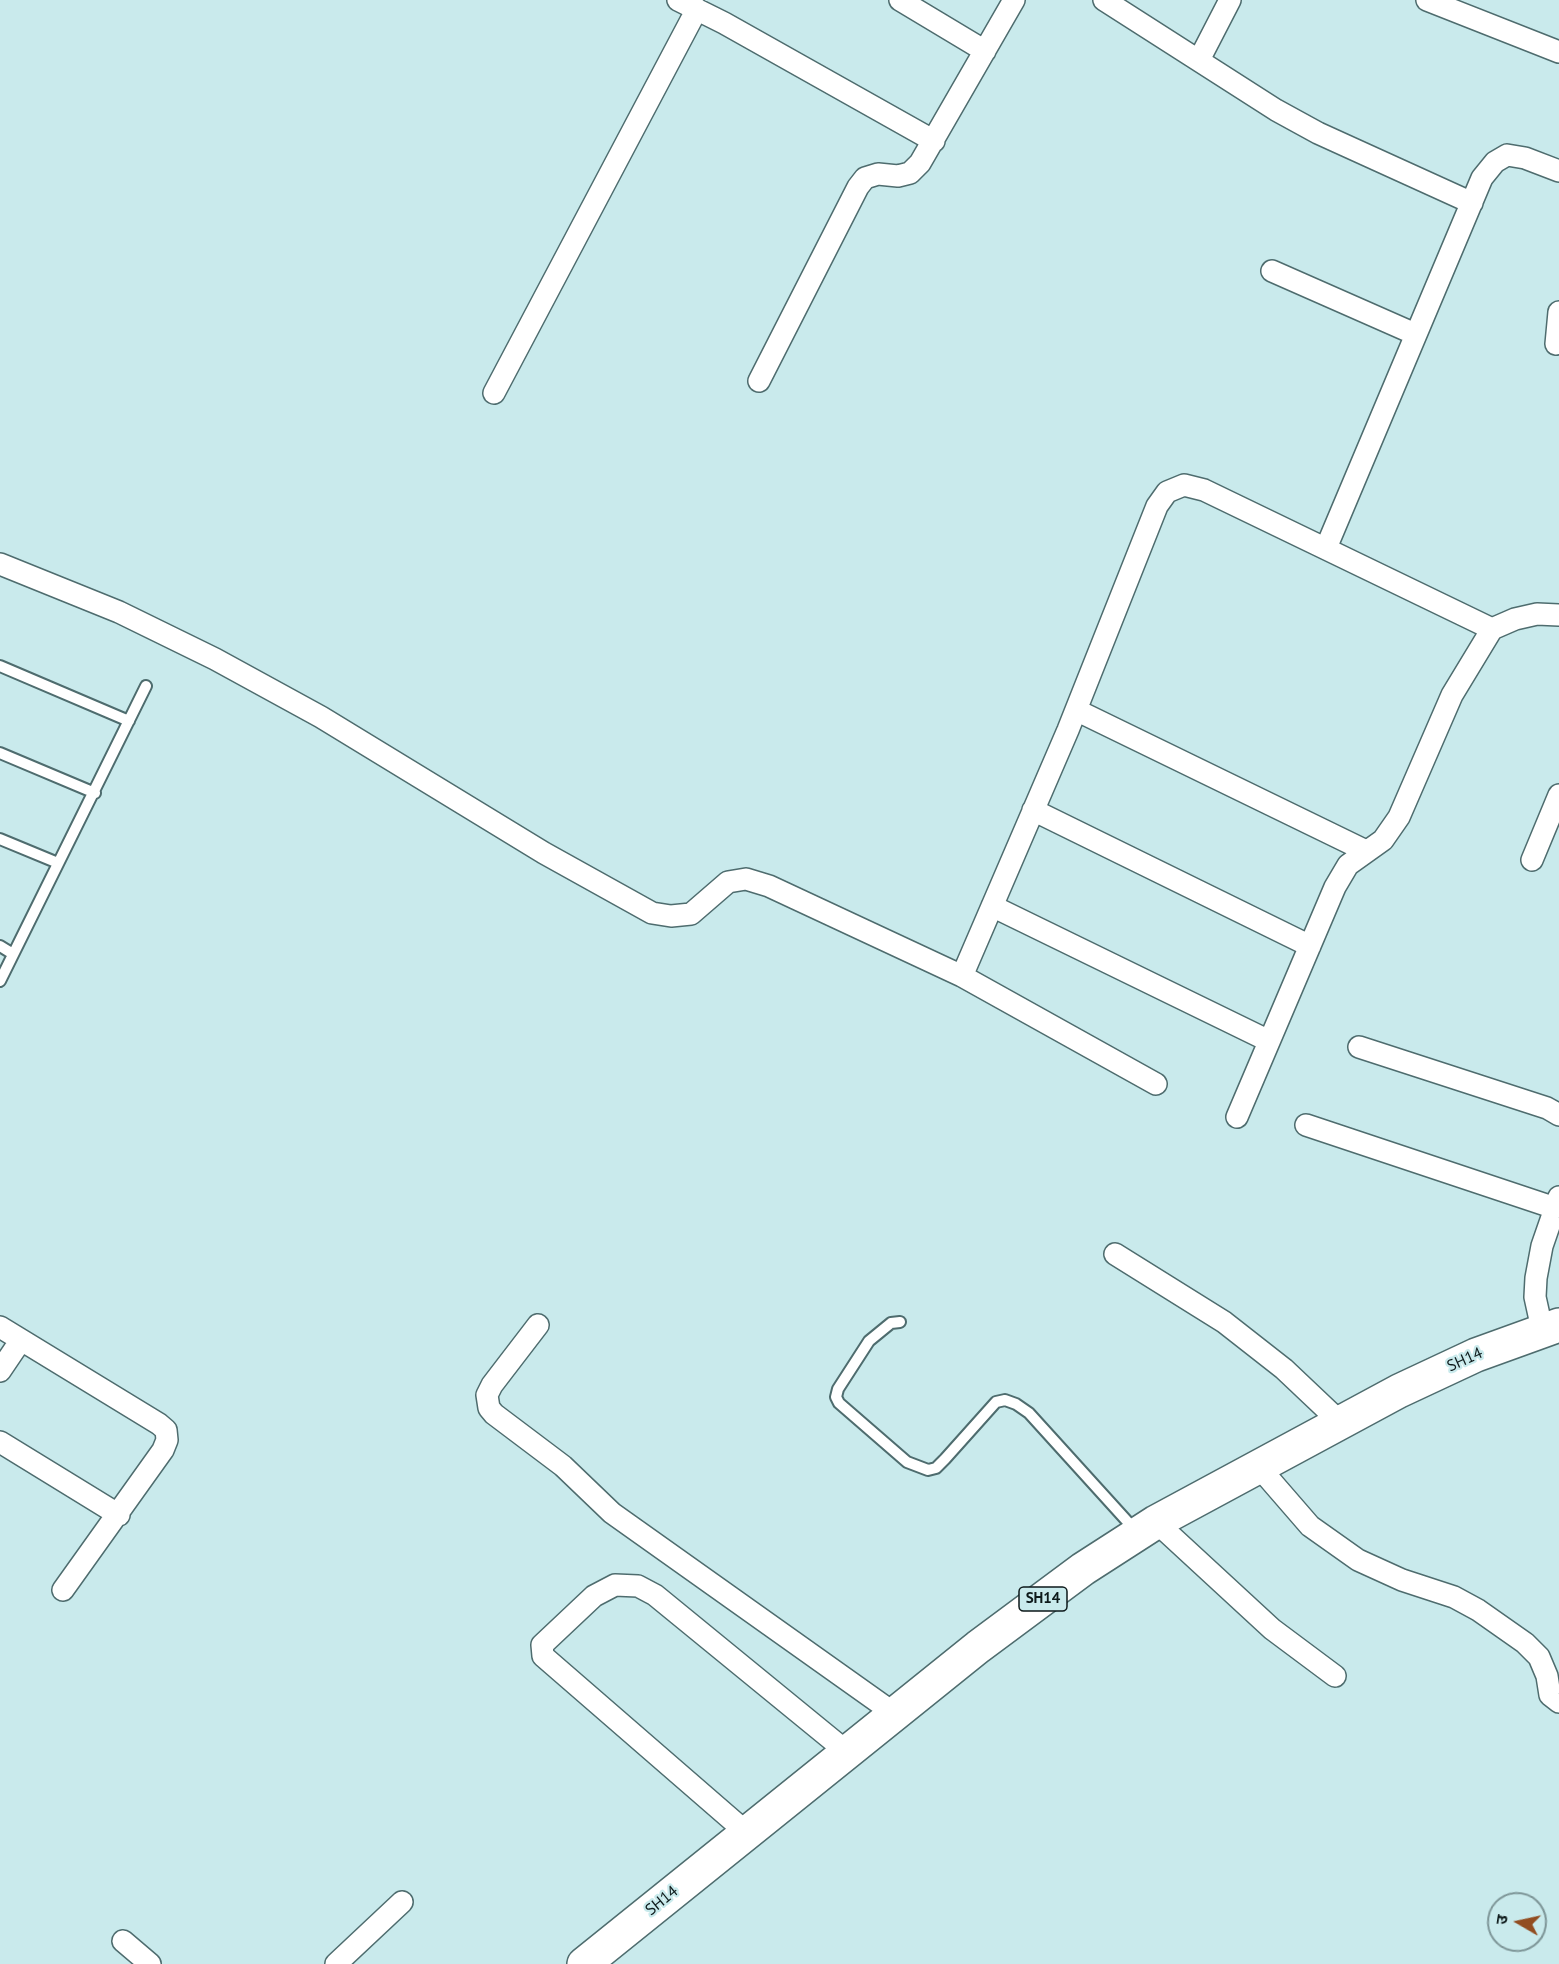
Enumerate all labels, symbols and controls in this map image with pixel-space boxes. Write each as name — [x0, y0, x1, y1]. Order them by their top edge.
street label: SH14 — [1444, 1344, 1486, 1376]
road number: SH14 — [1019, 1587, 1067, 1611]
street label: SH14 — [642, 1882, 682, 1920]
north arrow — [1487, 1892, 1547, 1952]
text: उ — [1491, 1913, 1512, 1926]

